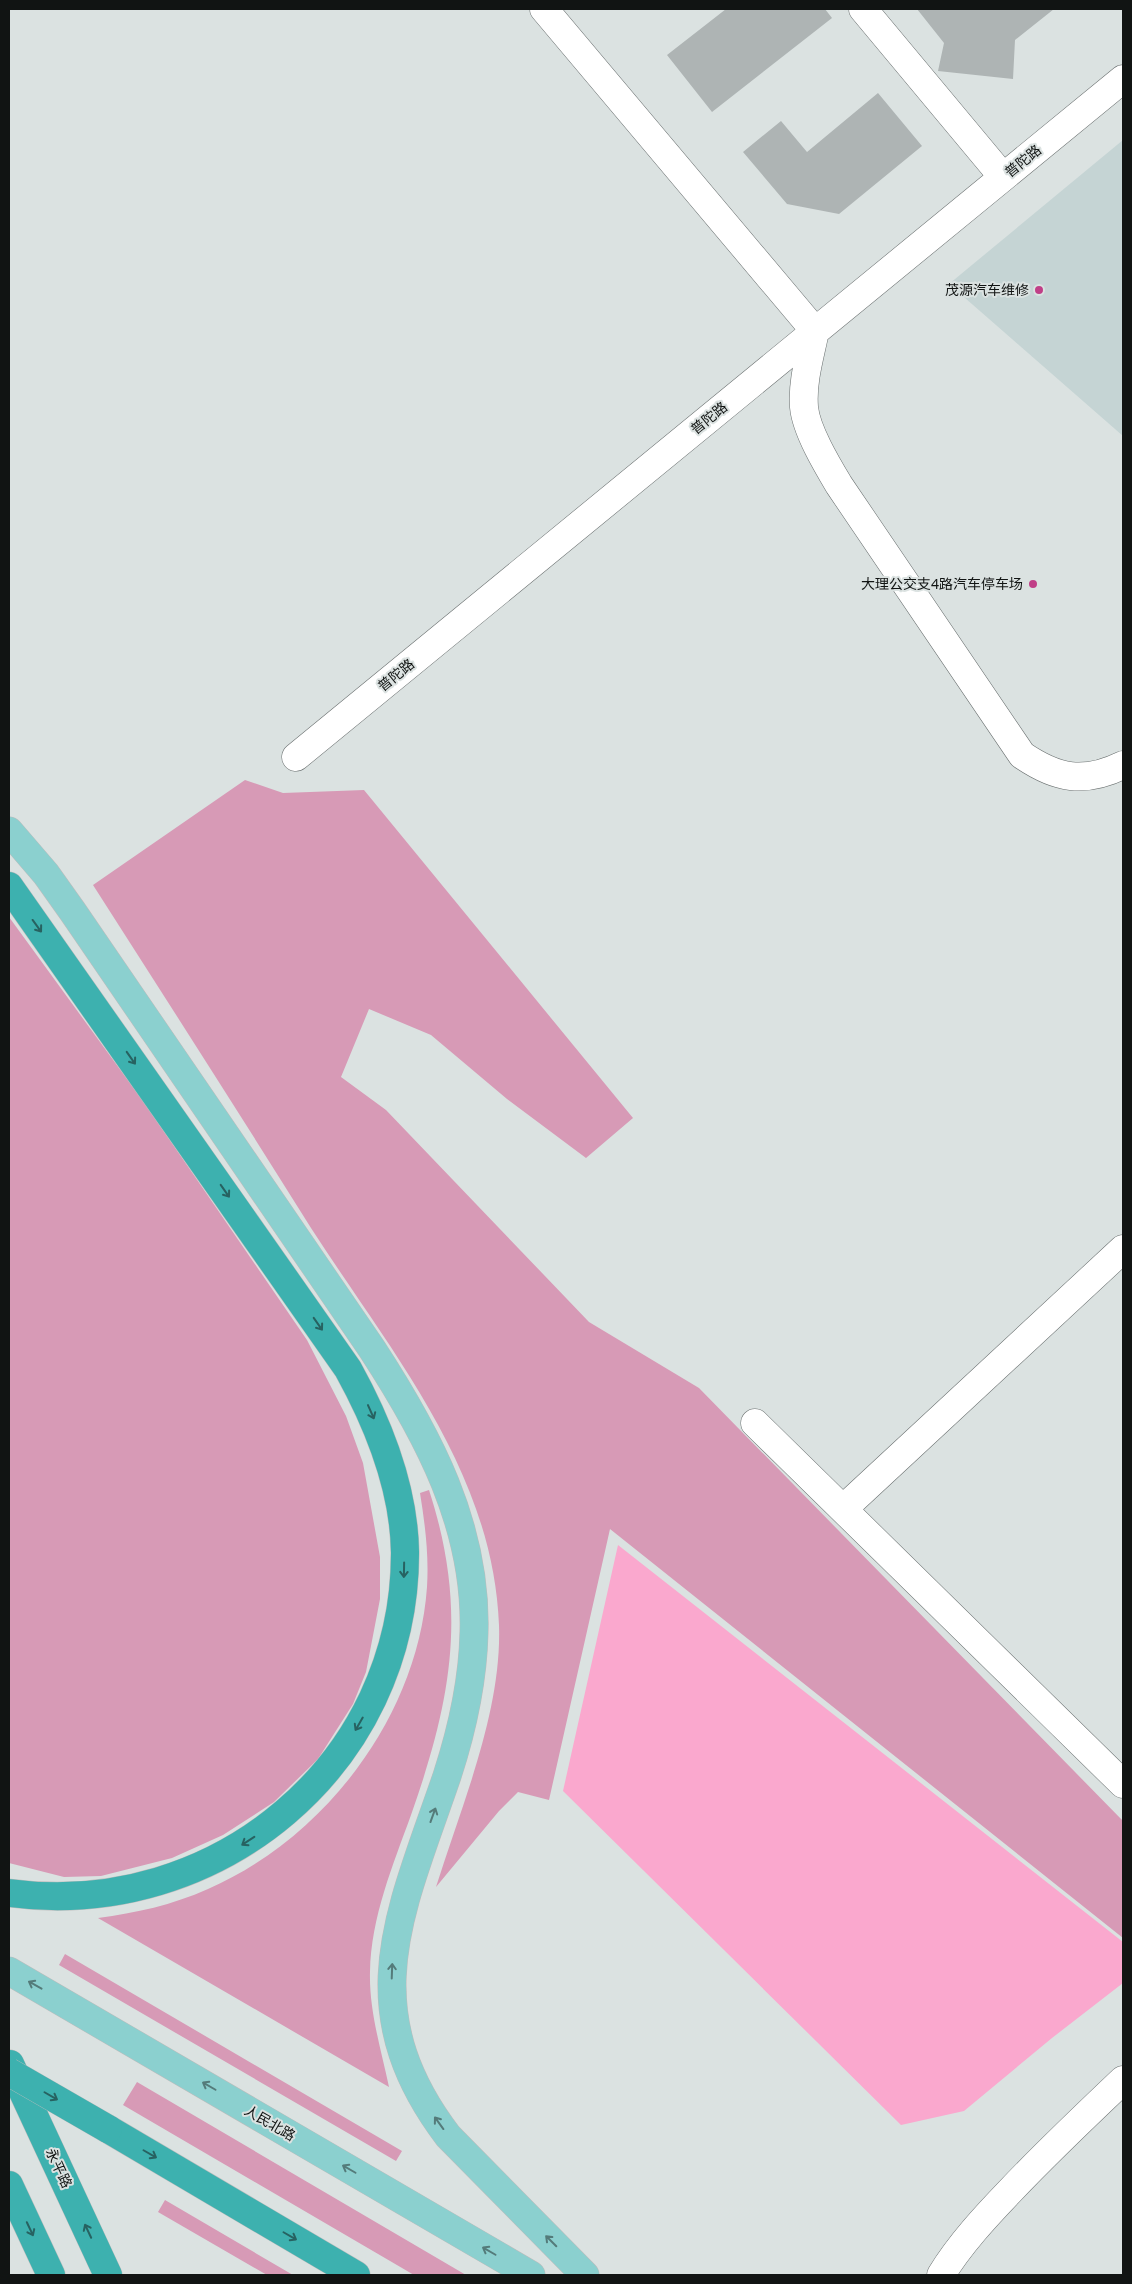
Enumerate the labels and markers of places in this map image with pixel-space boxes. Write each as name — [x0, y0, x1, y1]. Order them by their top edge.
place label: 茂源汽车维修 — [945, 280, 1029, 299]
marker: 茂源汽车维修 — [1033, 284, 1045, 296]
place label: 大理公交支4路汽车停车场 — [861, 574, 1023, 593]
marker: 大理公交支4路汽车停车场 — [1027, 578, 1039, 590]

